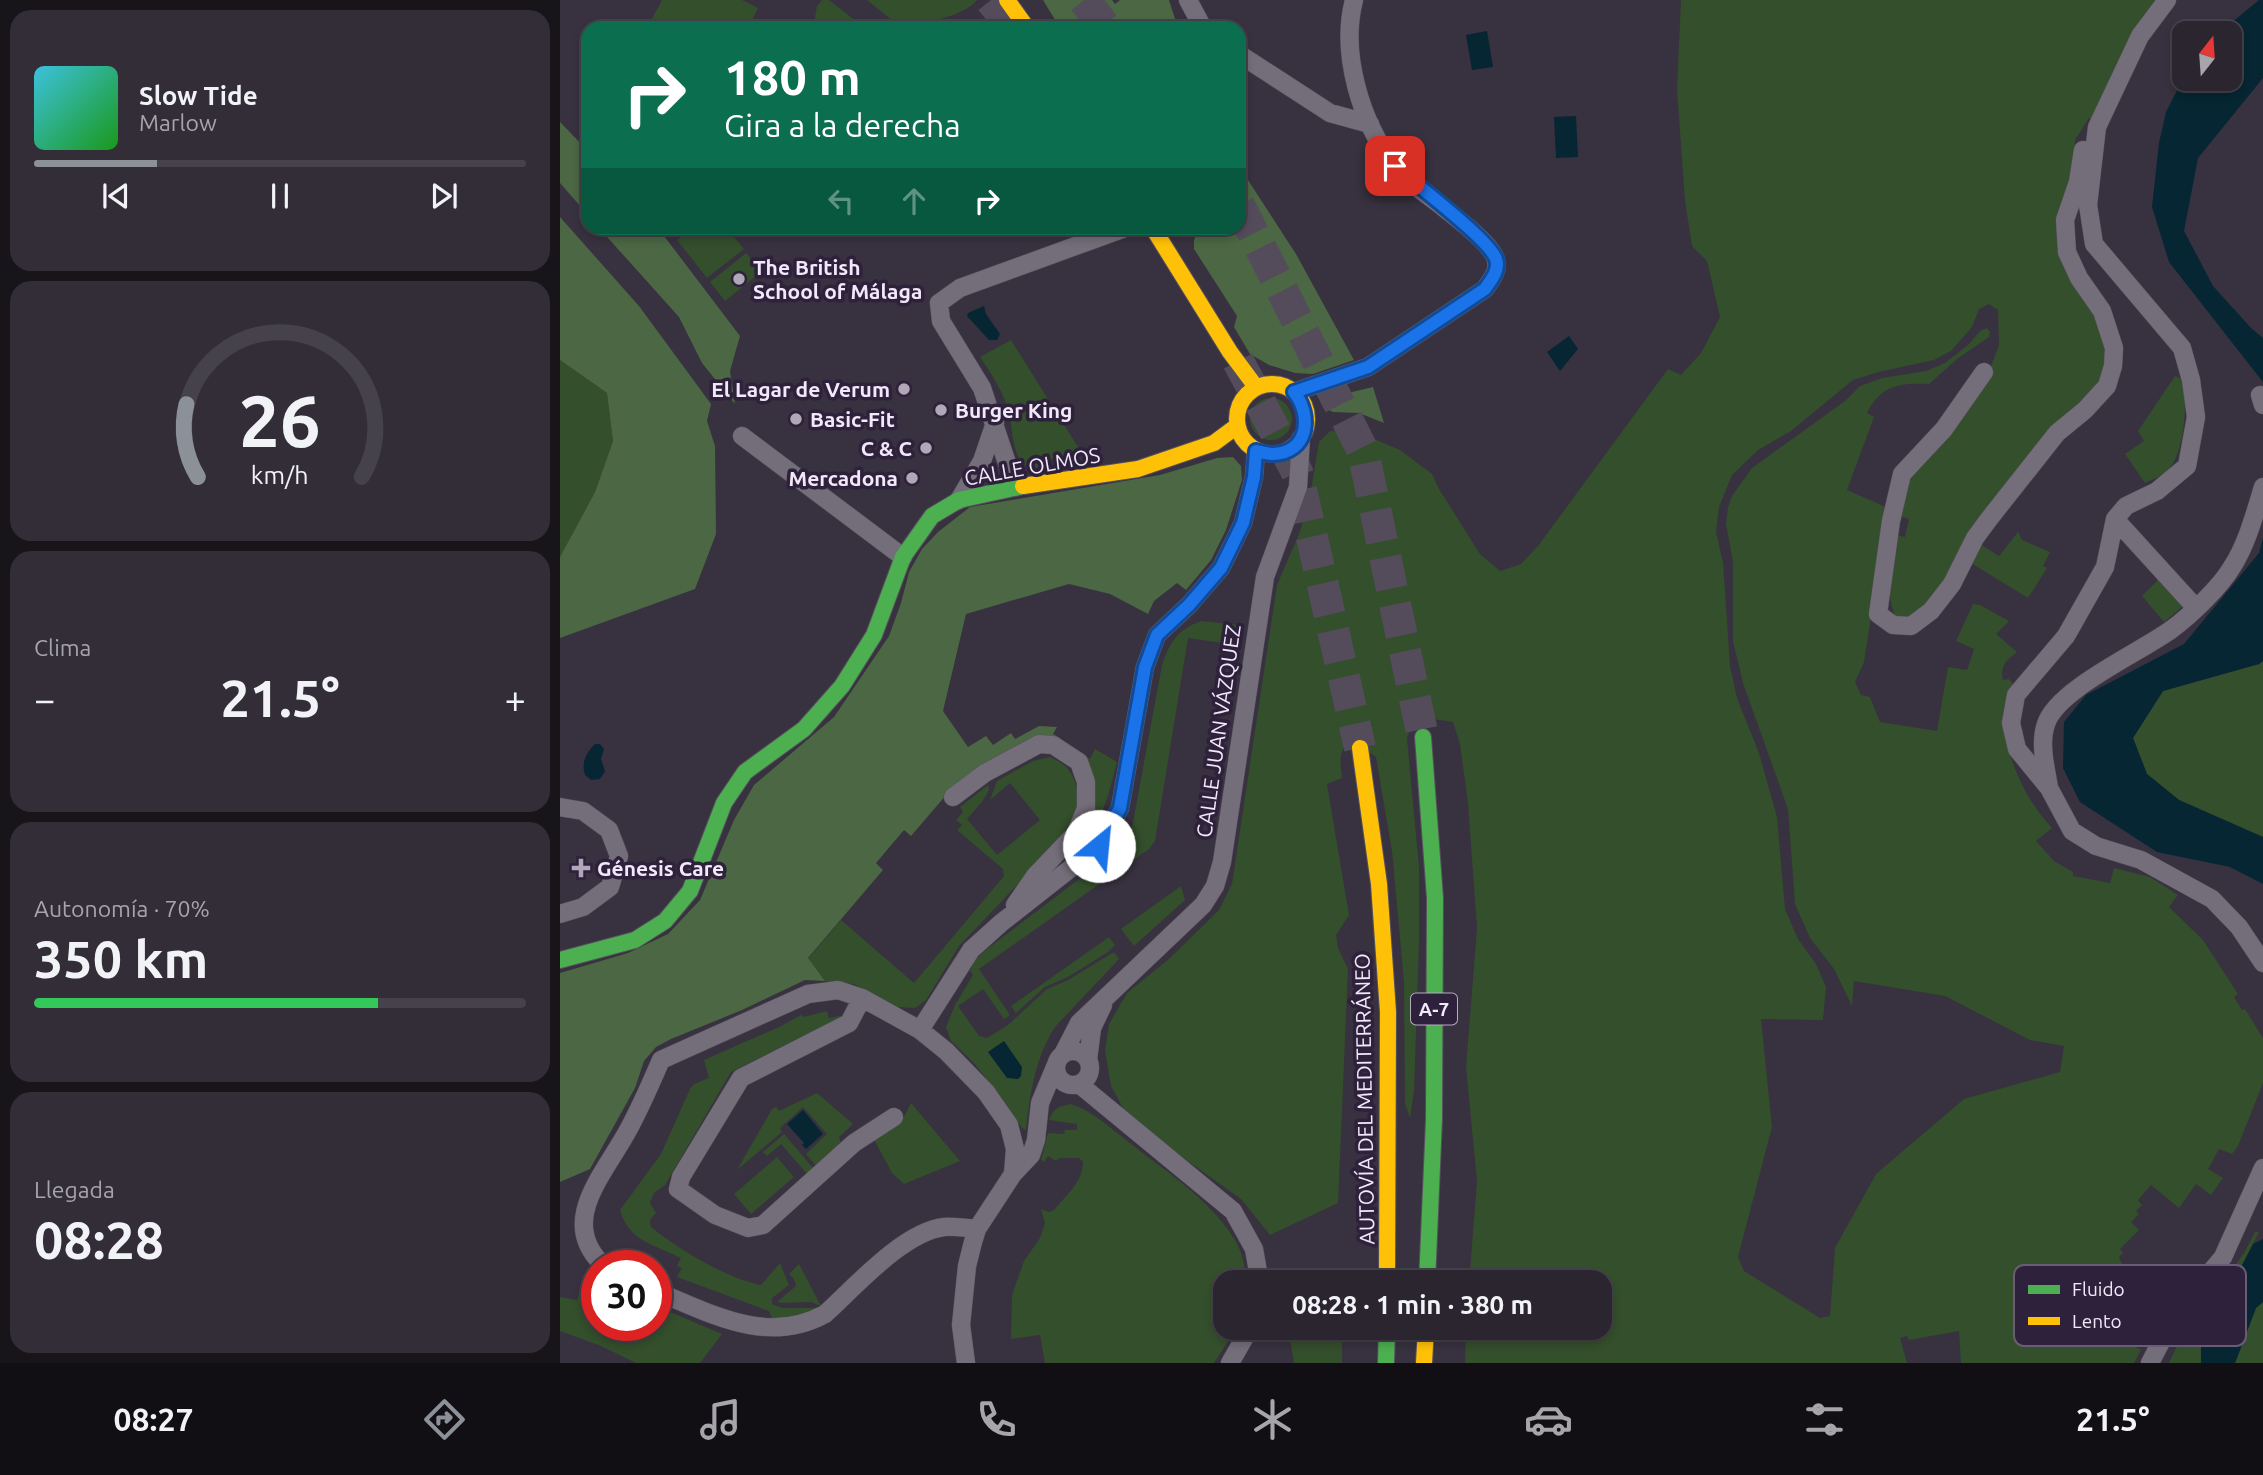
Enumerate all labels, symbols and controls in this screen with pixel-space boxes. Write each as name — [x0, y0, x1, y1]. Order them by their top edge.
north arrow — [2172, 21, 2242, 91]
map controls — [2172, 21, 2242, 91]
icon: right — [609, 49, 700, 140]
text: 180 m — [724, 49, 861, 104]
text: Slow Tide — [139, 81, 258, 110]
text: Gira a la derecha — [724, 107, 961, 143]
text: Marlow — [139, 110, 217, 135]
pin — [1365, 136, 1425, 196]
icon: arrive — [1376, 147, 1414, 185]
icon: previous — [97, 177, 135, 215]
icon: pause — [261, 177, 299, 215]
icon: next — [425, 177, 463, 215]
icon: left — [822, 182, 860, 220]
icon: ahead — [895, 182, 933, 220]
icon: right — [968, 182, 1006, 220]
place label: The British School of Málaga — [753, 255, 922, 303]
marker: The British School of Málaga — [731, 271, 747, 287]
place label: El Lagar de Verum — [711, 377, 890, 401]
text: 26 — [239, 379, 321, 461]
marker: El Lagar de Verum — [896, 381, 912, 397]
place label: Burger King — [955, 398, 1072, 422]
marker: Burger King — [933, 402, 949, 418]
place label: Basic-Fit — [810, 407, 895, 431]
marker: Basic-Fit — [788, 411, 804, 427]
place label: C & C — [861, 436, 912, 460]
marker: C & C — [918, 440, 934, 456]
street label: CALLE OLMOS — [962, 442, 1102, 490]
text: km/h — [251, 461, 309, 489]
place label: Mercadona — [789, 466, 898, 490]
marker: Mercadona — [904, 470, 920, 486]
street label: CALLE JUAN VÁZQUEZ — [1191, 623, 1245, 839]
text: Clima — [34, 635, 91, 660]
text: 21.5° — [220, 669, 340, 727]
text: − — [34, 678, 55, 720]
text: + — [505, 678, 526, 720]
position arrow — [1062, 809, 1136, 883]
place label: Génesis Care — [597, 856, 724, 880]
marker: Génesis Care — [571, 858, 591, 878]
text: Autonomía · 70% — [34, 896, 210, 921]
text: 350 km — [34, 930, 208, 988]
street label: AUTOVÍA DEL MEDITERRÁNEO — [1349, 953, 1379, 1245]
road number: A-7 — [1411, 993, 1457, 1024]
text: Llegada — [34, 1177, 115, 1202]
text: 08:28 — [34, 1211, 164, 1269]
speed limit sign: 30 — [581, 1250, 672, 1341]
legend — [2014, 1265, 2246, 1346]
text: Fluido — [2072, 1278, 2125, 1300]
text: 08:28 · 1 min · 380 m — [1292, 1290, 1533, 1319]
text: Lento — [2072, 1310, 2122, 1332]
icon: directions — [420, 1395, 469, 1444]
icon: music — [696, 1395, 745, 1444]
icon: phone — [972, 1395, 1021, 1444]
icon: climate — [1248, 1395, 1297, 1444]
icon: car — [1524, 1395, 1573, 1444]
icon: filters — [1800, 1395, 1849, 1444]
text: 08:27 — [113, 1401, 194, 1437]
text: 21.5° — [2076, 1401, 2149, 1437]

